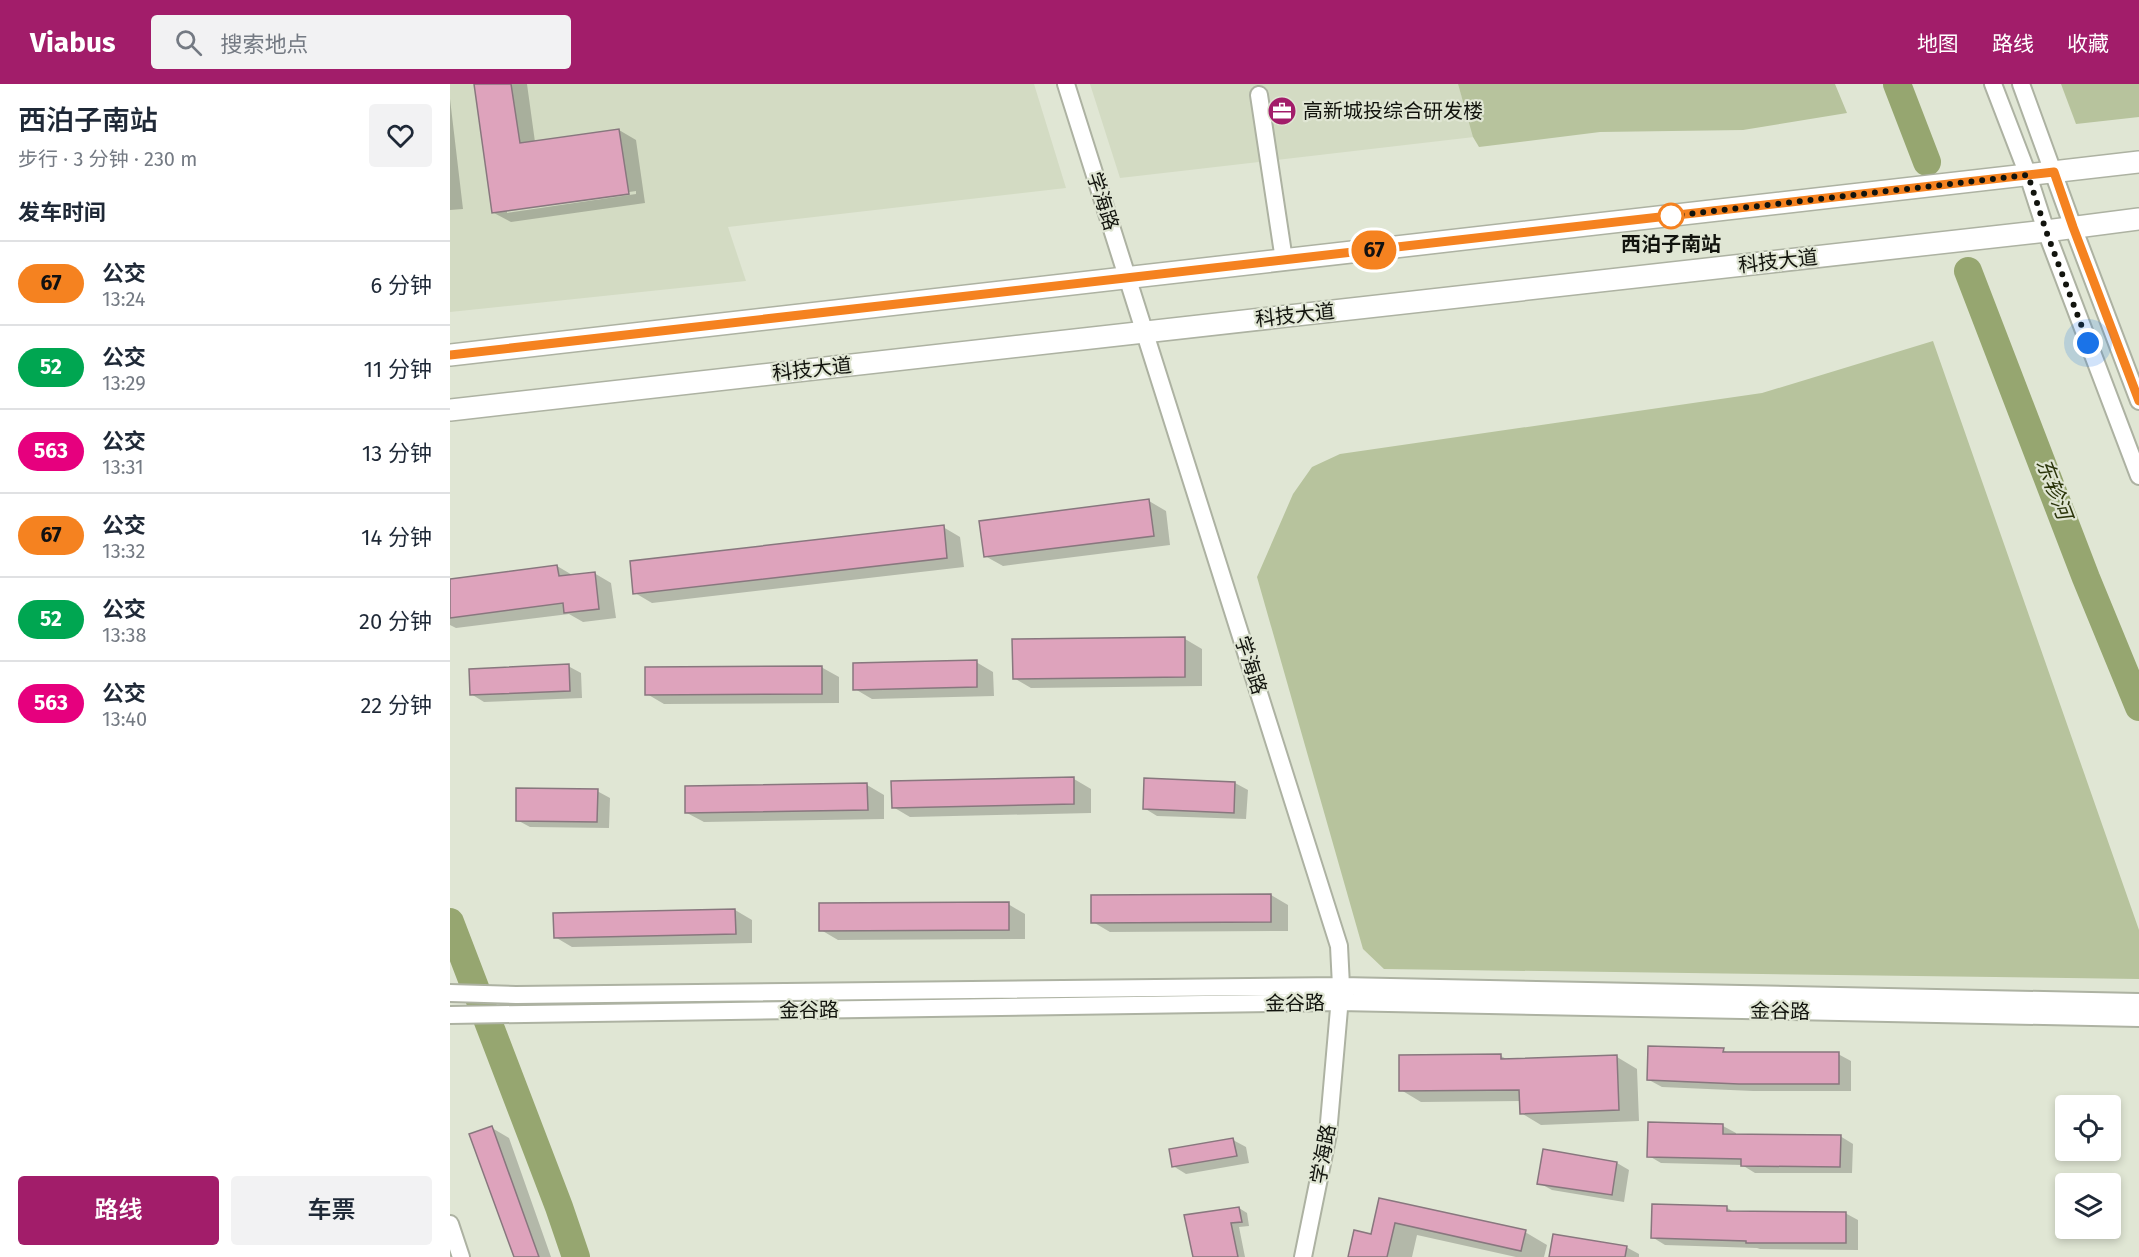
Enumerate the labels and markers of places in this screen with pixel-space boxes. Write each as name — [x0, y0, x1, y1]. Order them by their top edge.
office icon: 高新城投综合研发楼 — [1266, 95, 1298, 127]
place label: 高新城投综合研发楼 — [1303, 99, 1483, 123]
marker: 西泊子南站 — [1658, 203, 1684, 229]
place label: 西泊子南站 — [1621, 232, 1721, 256]

